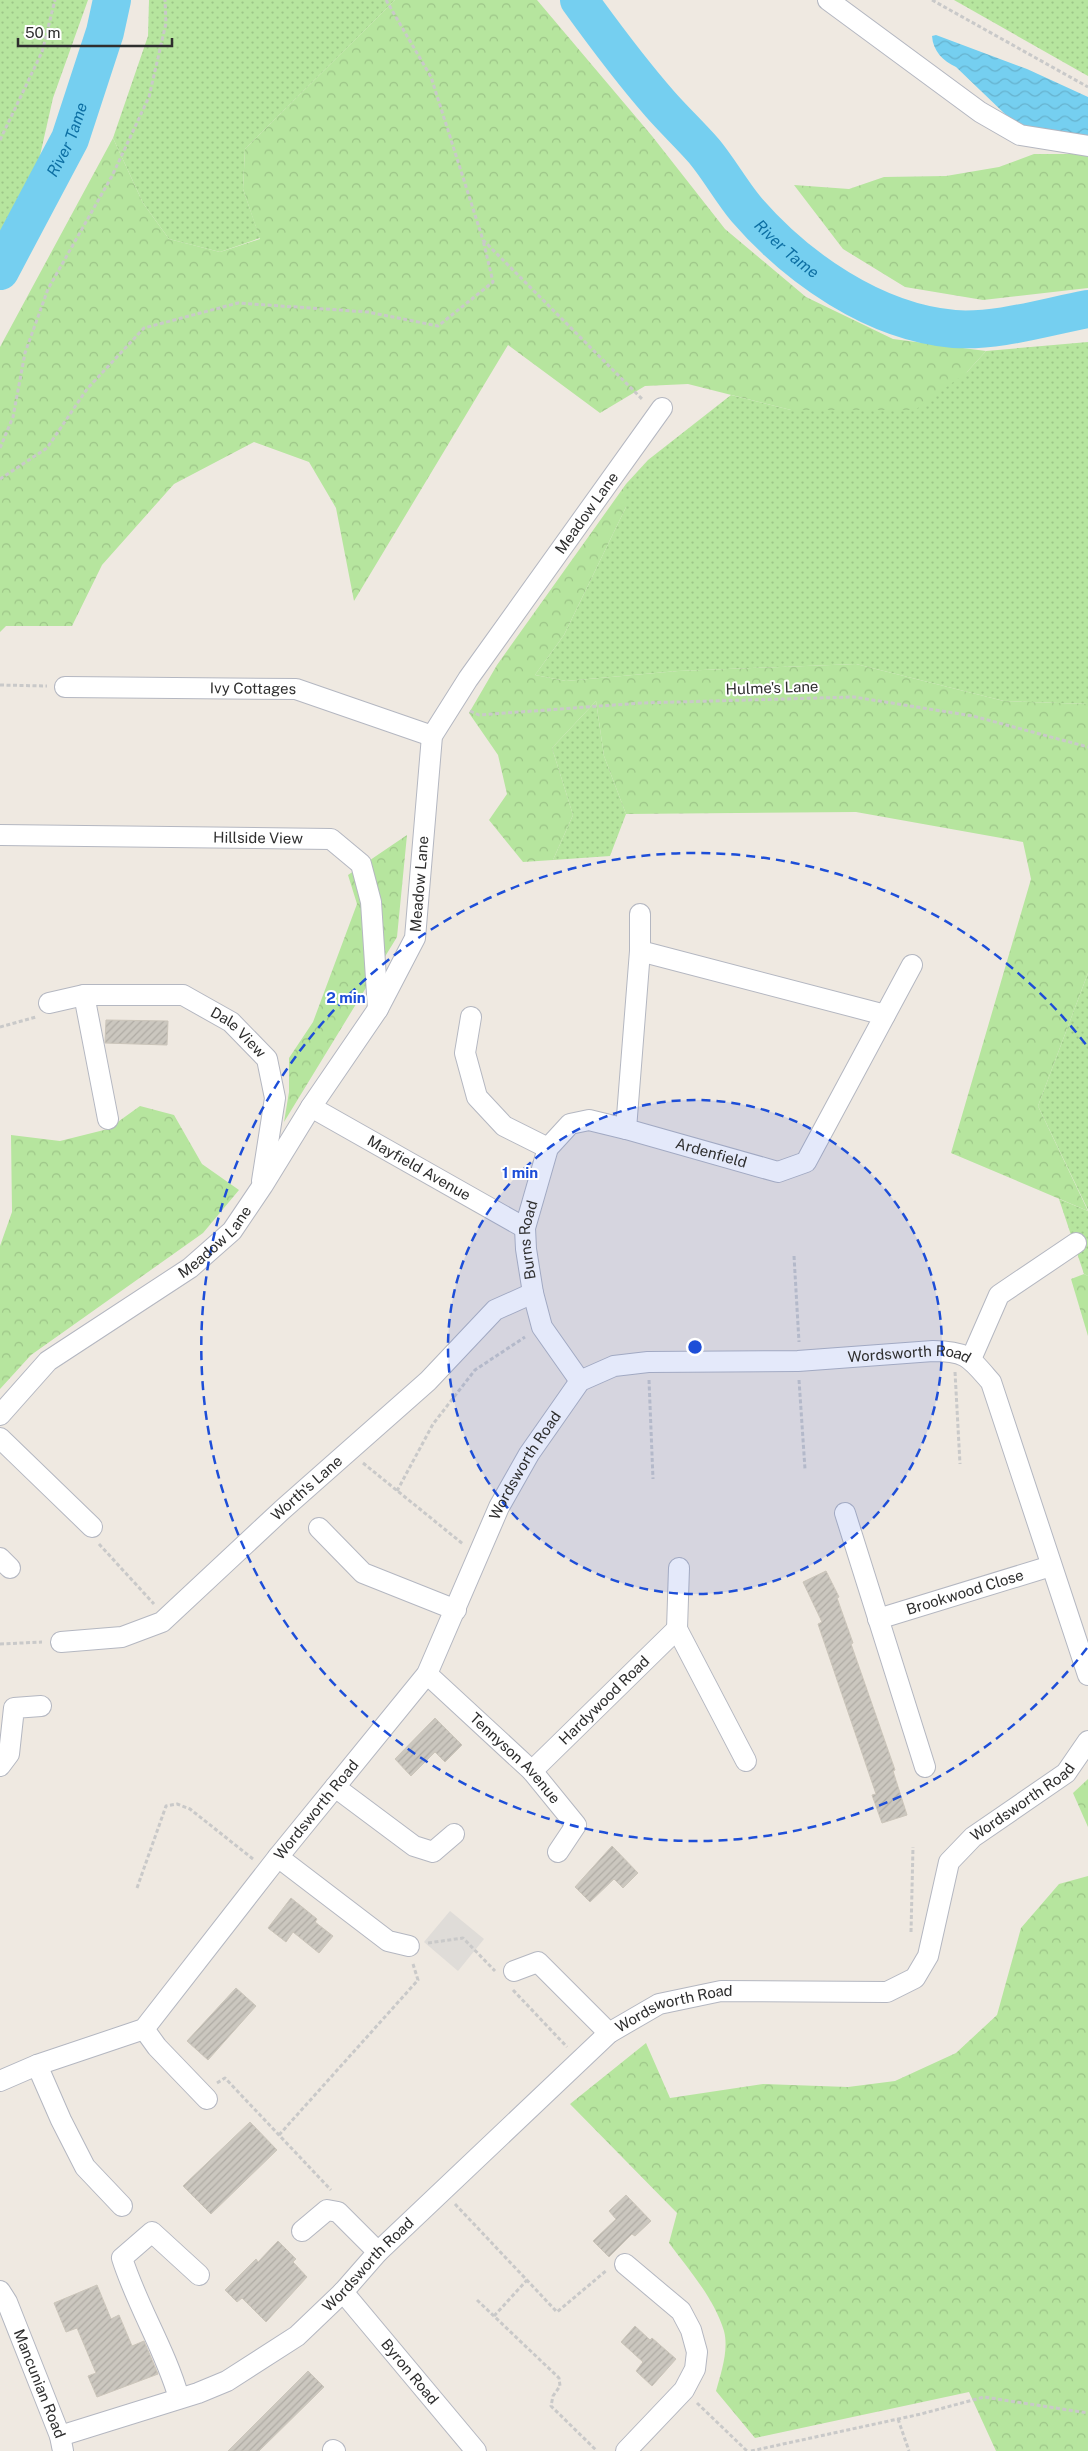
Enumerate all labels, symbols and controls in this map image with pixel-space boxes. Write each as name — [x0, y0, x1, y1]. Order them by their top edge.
scale bar — [18, 15, 171, 47]
text: 50 m — [25, 24, 60, 41]
water label: River Tame — [43, 100, 91, 180]
water label: River Tame — [750, 216, 823, 282]
street label: Meadow Lane — [551, 469, 621, 557]
street label: Hulme's Lane — [725, 677, 819, 698]
street label: Ivy Cottages — [210, 679, 296, 697]
street label: Hillside View — [213, 829, 303, 847]
street label: Meadow Lane — [407, 835, 432, 933]
text: 2 min — [326, 989, 366, 1006]
street label: Dale View — [208, 1003, 270, 1061]
street label: Mayfield Avenue — [365, 1132, 474, 1204]
street label: Ardenfield — [674, 1134, 749, 1171]
text: 1 min — [502, 1164, 538, 1181]
street label: Burns Road — [516, 1198, 540, 1281]
street label: Meadow Lane — [175, 1203, 254, 1281]
centre of rings — [686, 1338, 704, 1356]
street label: Wordsworth Road — [847, 1342, 974, 1366]
street label: Wordsworth Road — [486, 1408, 564, 1522]
street label: Worth's Lane — [267, 1452, 345, 1524]
street label: Brookwood Close — [904, 1566, 1025, 1618]
street label: Hardywood Road — [555, 1652, 652, 1748]
street label: Tennyson Avenue — [467, 1709, 564, 1807]
street label: Wordsworth Road — [270, 1756, 362, 1863]
street label: Wordsworth Road — [967, 1760, 1078, 1844]
street label: Wordsworth Road — [612, 1982, 733, 2035]
street label: Wordsworth Road — [319, 2214, 417, 2315]
street label: Mancunian Road — [11, 2327, 69, 2441]
street label: Byron Road — [378, 2335, 442, 2408]

